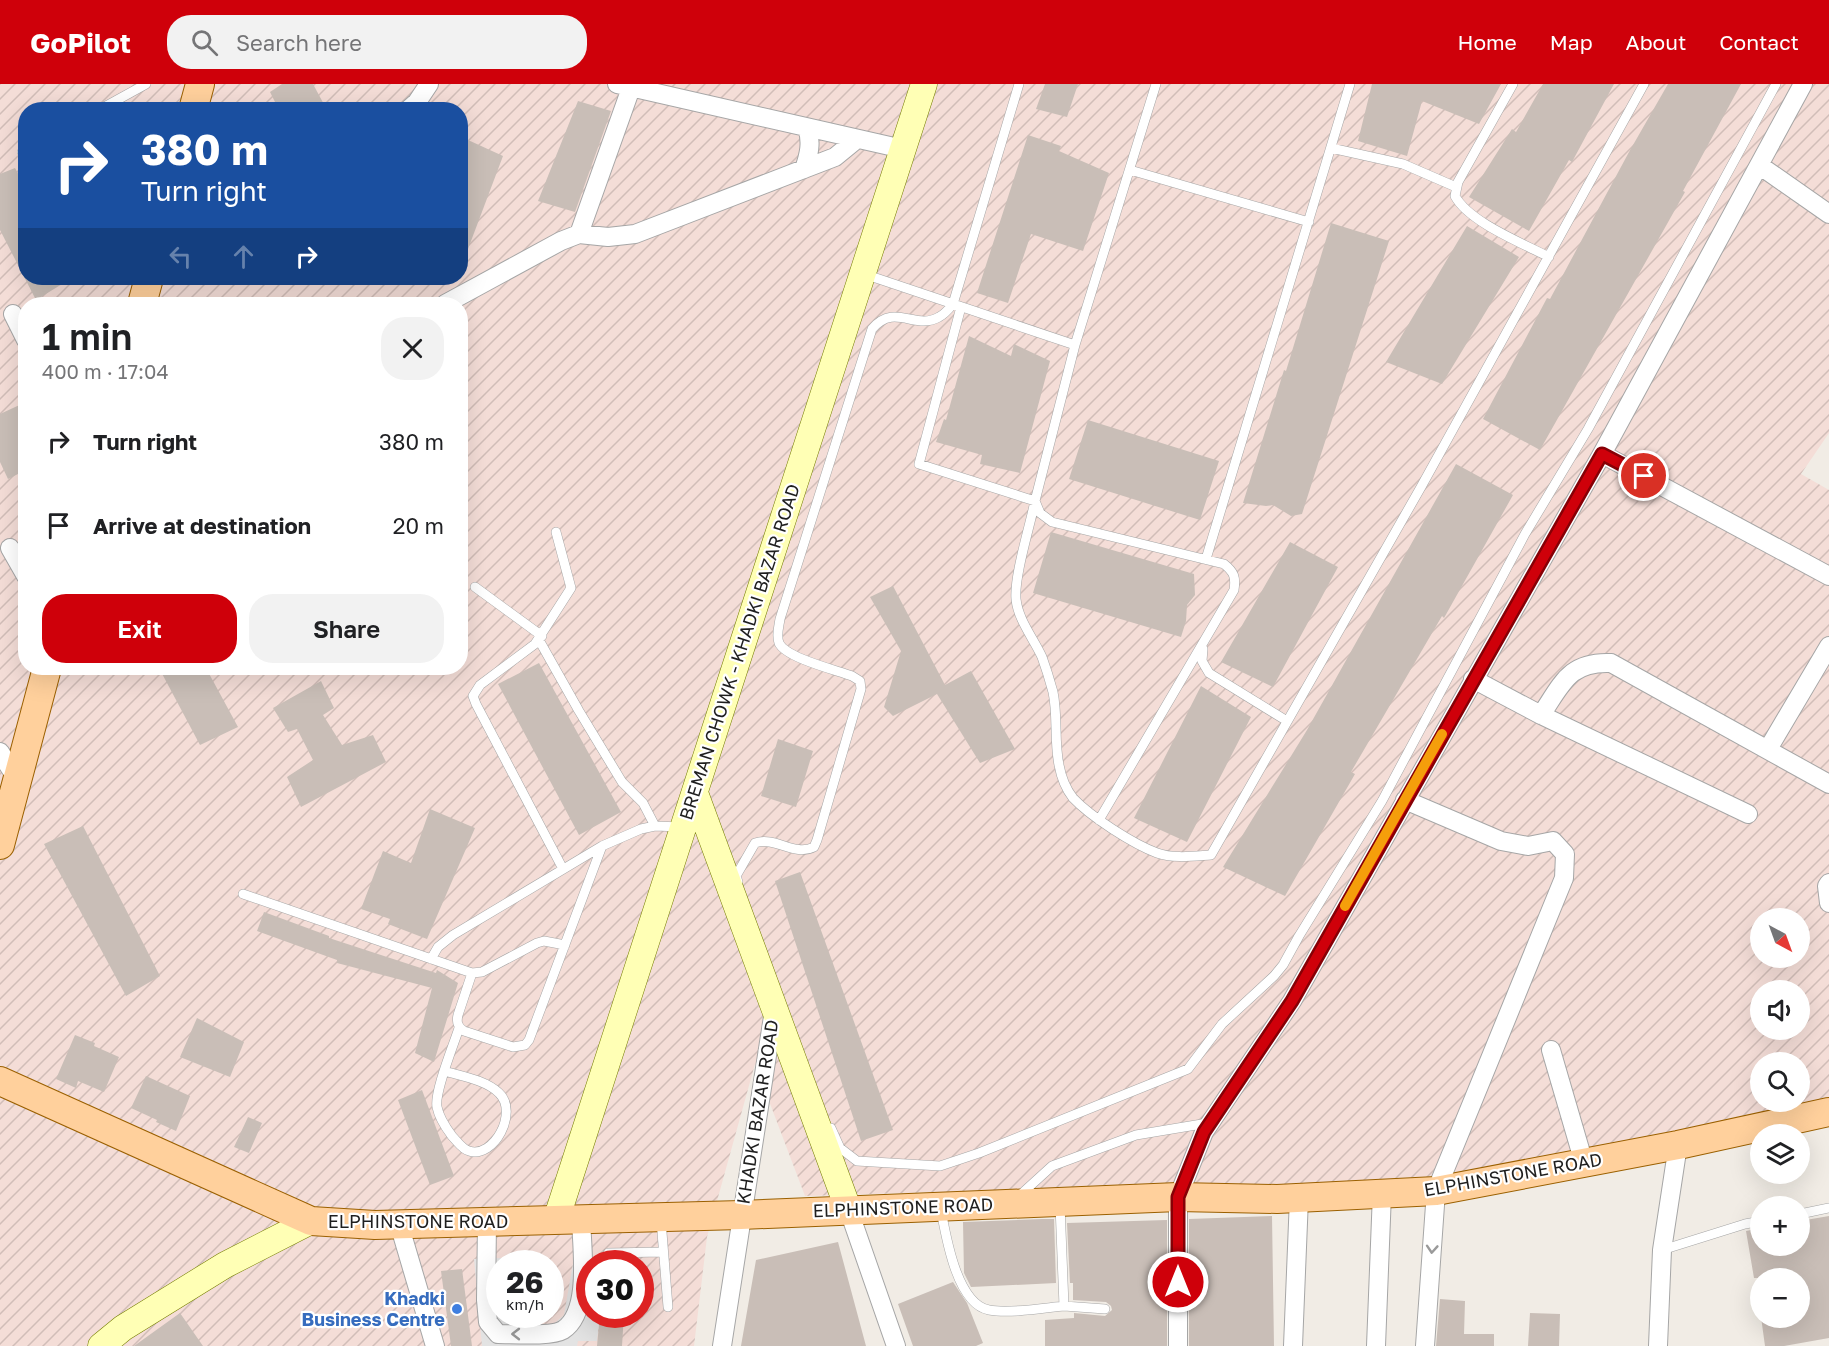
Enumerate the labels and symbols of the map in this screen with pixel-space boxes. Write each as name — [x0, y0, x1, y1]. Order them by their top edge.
pin — [1618, 450, 1669, 501]
street label: BREMAN CHOWK - KHADKI BAZAR ROAD — [674, 481, 804, 823]
north arrow — [1750, 908, 1810, 968]
street label: KHADKI BAZAR ROAD — [732, 1018, 782, 1206]
street label: ELPHINSTONE ROAD — [1422, 1148, 1604, 1201]
street label: ELPHINSTONE ROAD — [812, 1193, 994, 1221]
street label: ELPHINSTONE ROAD — [328, 1210, 508, 1232]
one-way arrow — [1425, 1244, 1438, 1253]
speed limit sign: 30 — [576, 1250, 654, 1328]
position arrow — [1146, 1250, 1210, 1314]
place label: Khadki Business Centre — [302, 1287, 445, 1330]
marker: Khadki Business Centre — [450, 1302, 464, 1316]
one-way arrow — [512, 1328, 521, 1340]

